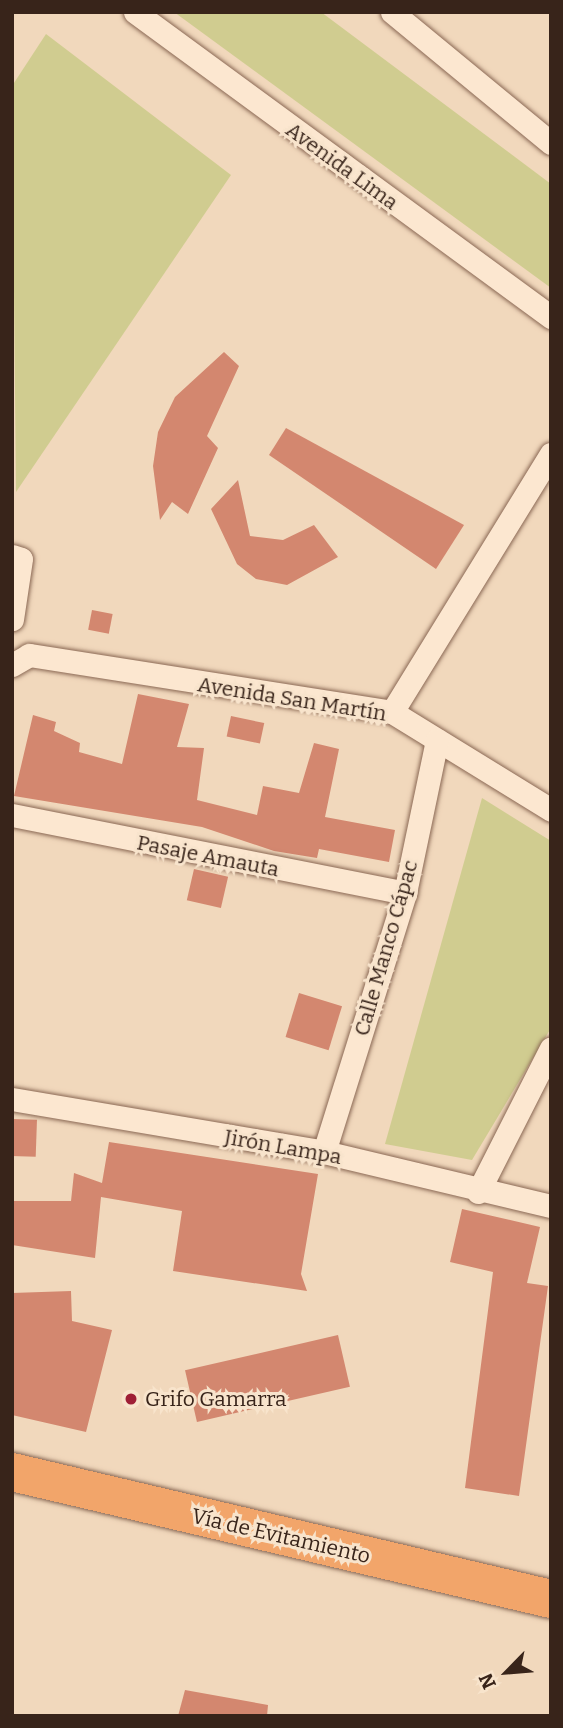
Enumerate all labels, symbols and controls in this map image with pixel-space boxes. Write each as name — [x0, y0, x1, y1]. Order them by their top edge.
street label: Avenida Lima — [281, 117, 403, 215]
street label: Avenida San Martín — [196, 672, 388, 726]
street label: Pasaje Amauta — [135, 830, 281, 882]
street label: Calle Manco Cápac — [349, 857, 423, 1039]
street label: Jirón Lampa — [222, 1124, 344, 1170]
place label: Grifo Gamarra — [145, 1386, 286, 1412]
marker: Grifo Gamarra — [123, 1391, 139, 1407]
street label: Vía de Evitamiento — [189, 1503, 373, 1569]
north arrow — [472, 1637, 542, 1707]
text: N — [474, 1670, 501, 1693]

